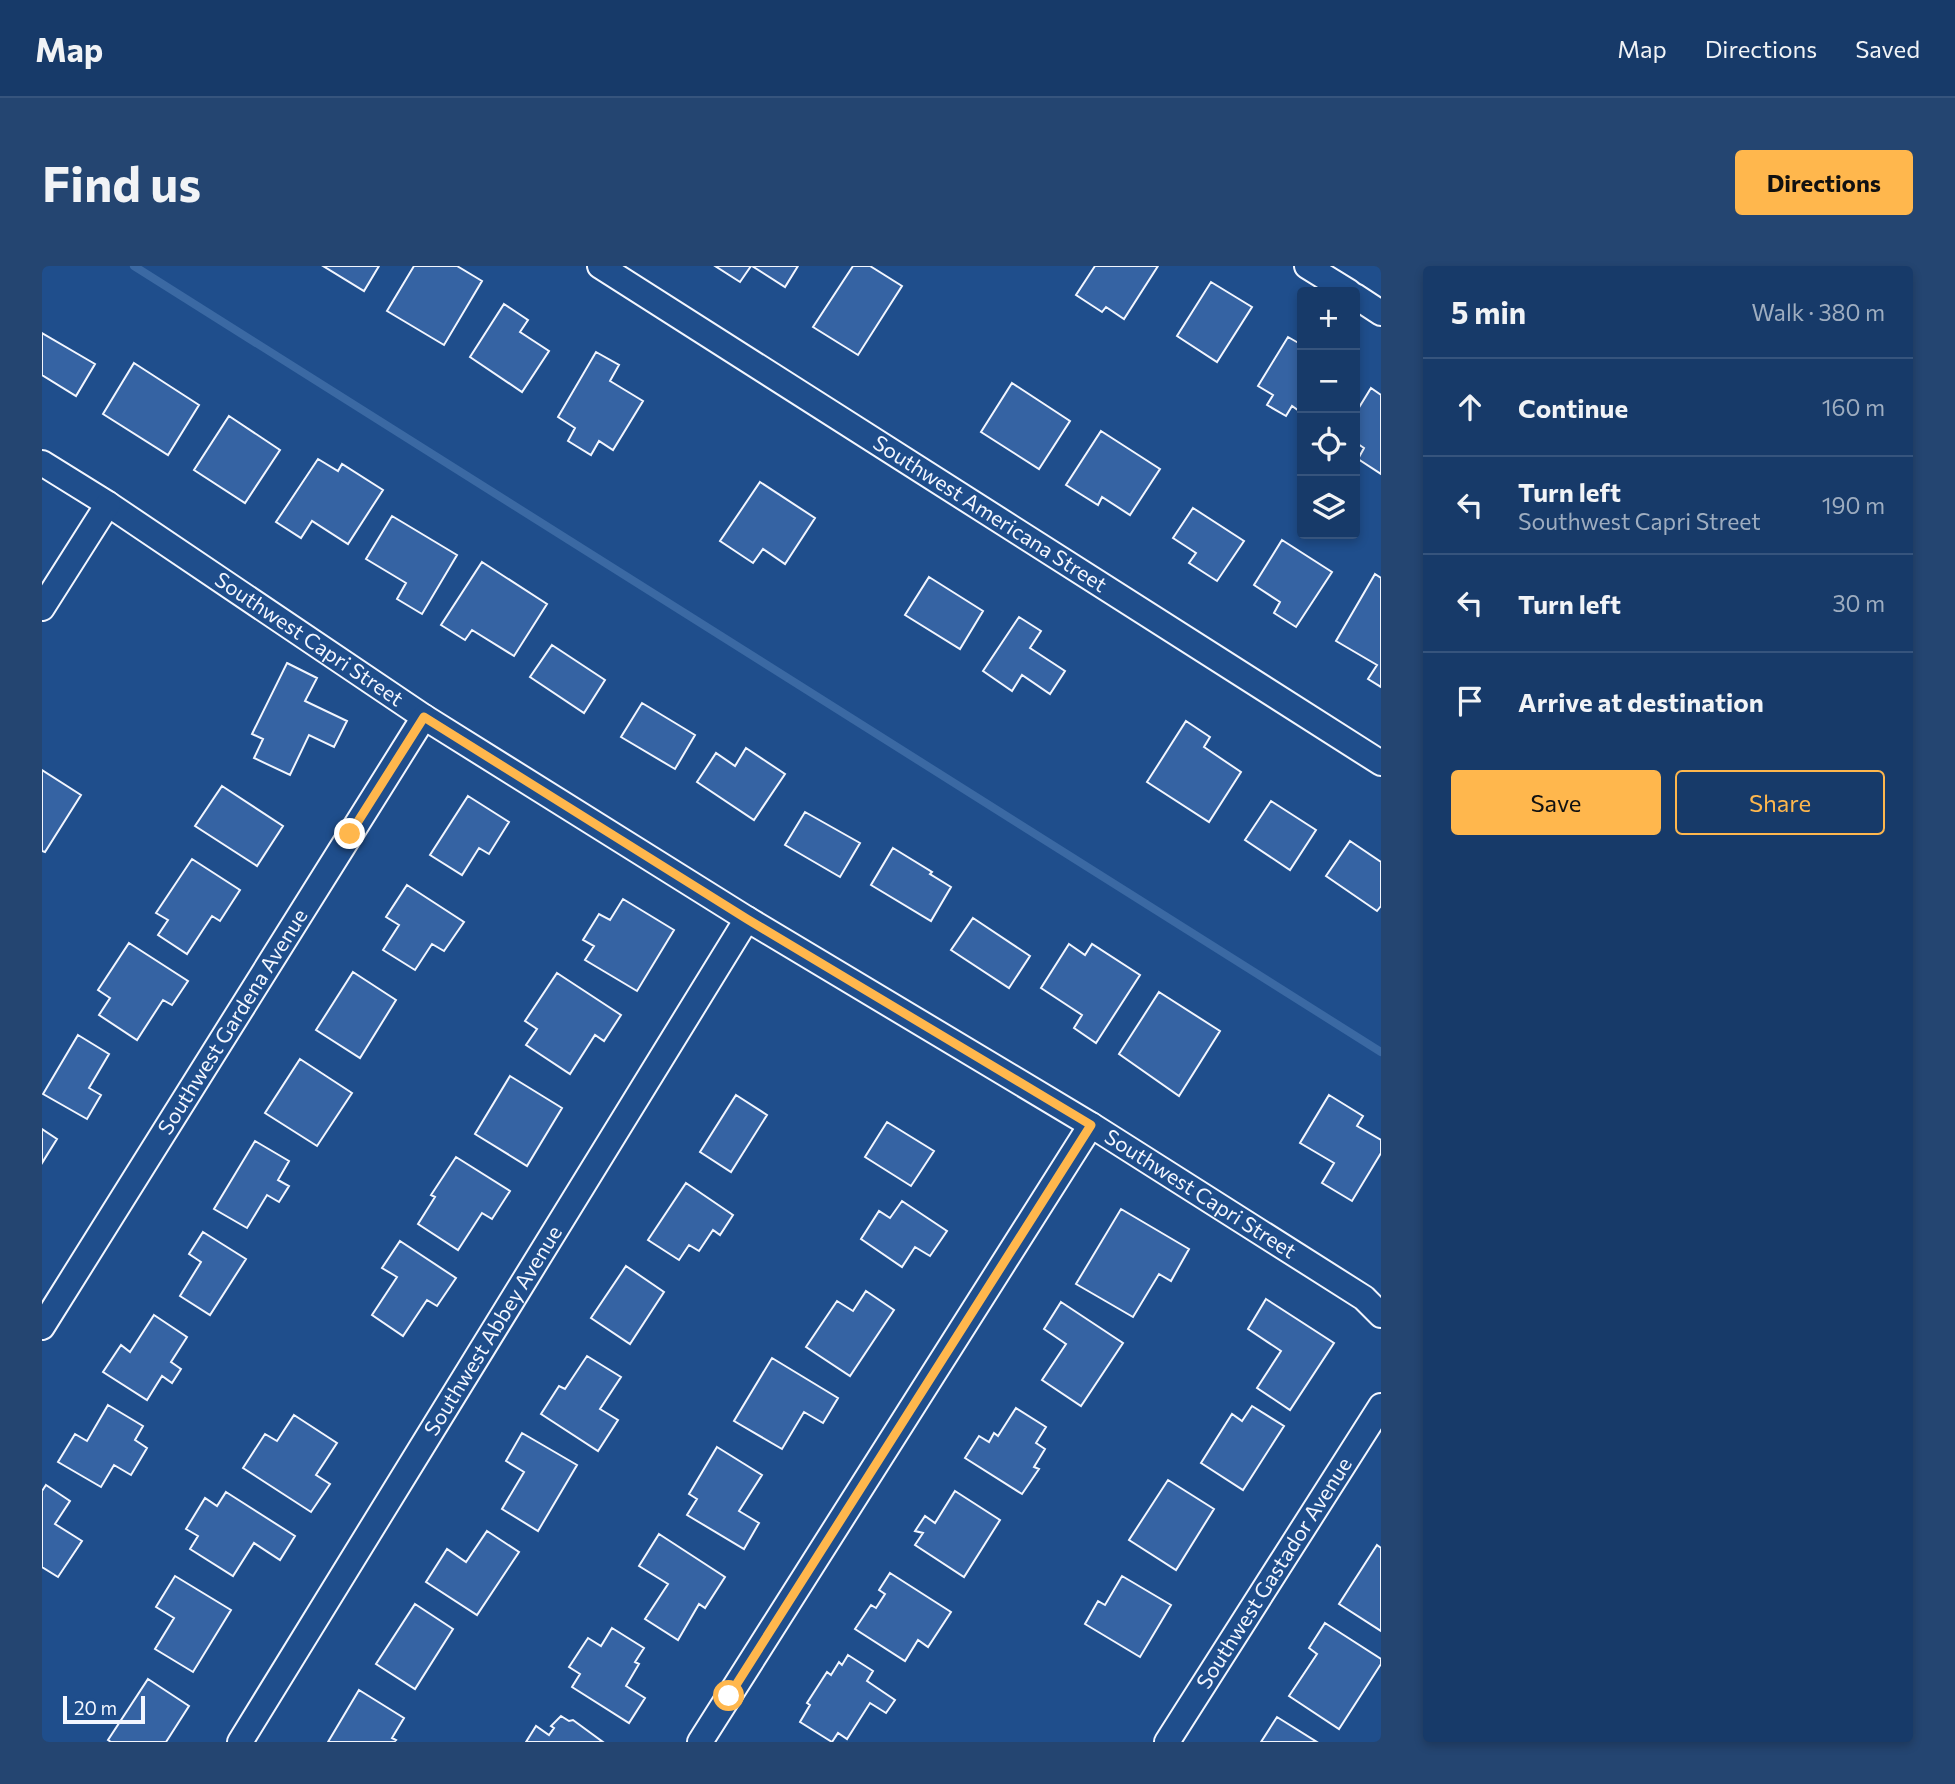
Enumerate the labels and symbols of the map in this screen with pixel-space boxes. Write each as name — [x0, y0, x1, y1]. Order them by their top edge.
street label: Southwest Americana Street — [869, 429, 1112, 596]
street label: Southwest Capri Street — [211, 566, 409, 711]
route end — [334, 818, 365, 849]
street label: Southwest Gardena Avenue — [152, 904, 312, 1139]
street label: Southwest Capri Street — [1101, 1123, 1301, 1263]
street label: Southwest Abbey Avenue — [418, 1220, 566, 1439]
street label: Southwest Gastador Avenue — [1190, 1452, 1356, 1693]
route start — [713, 1680, 744, 1711]
scale bar — [63, 1693, 145, 1725]

